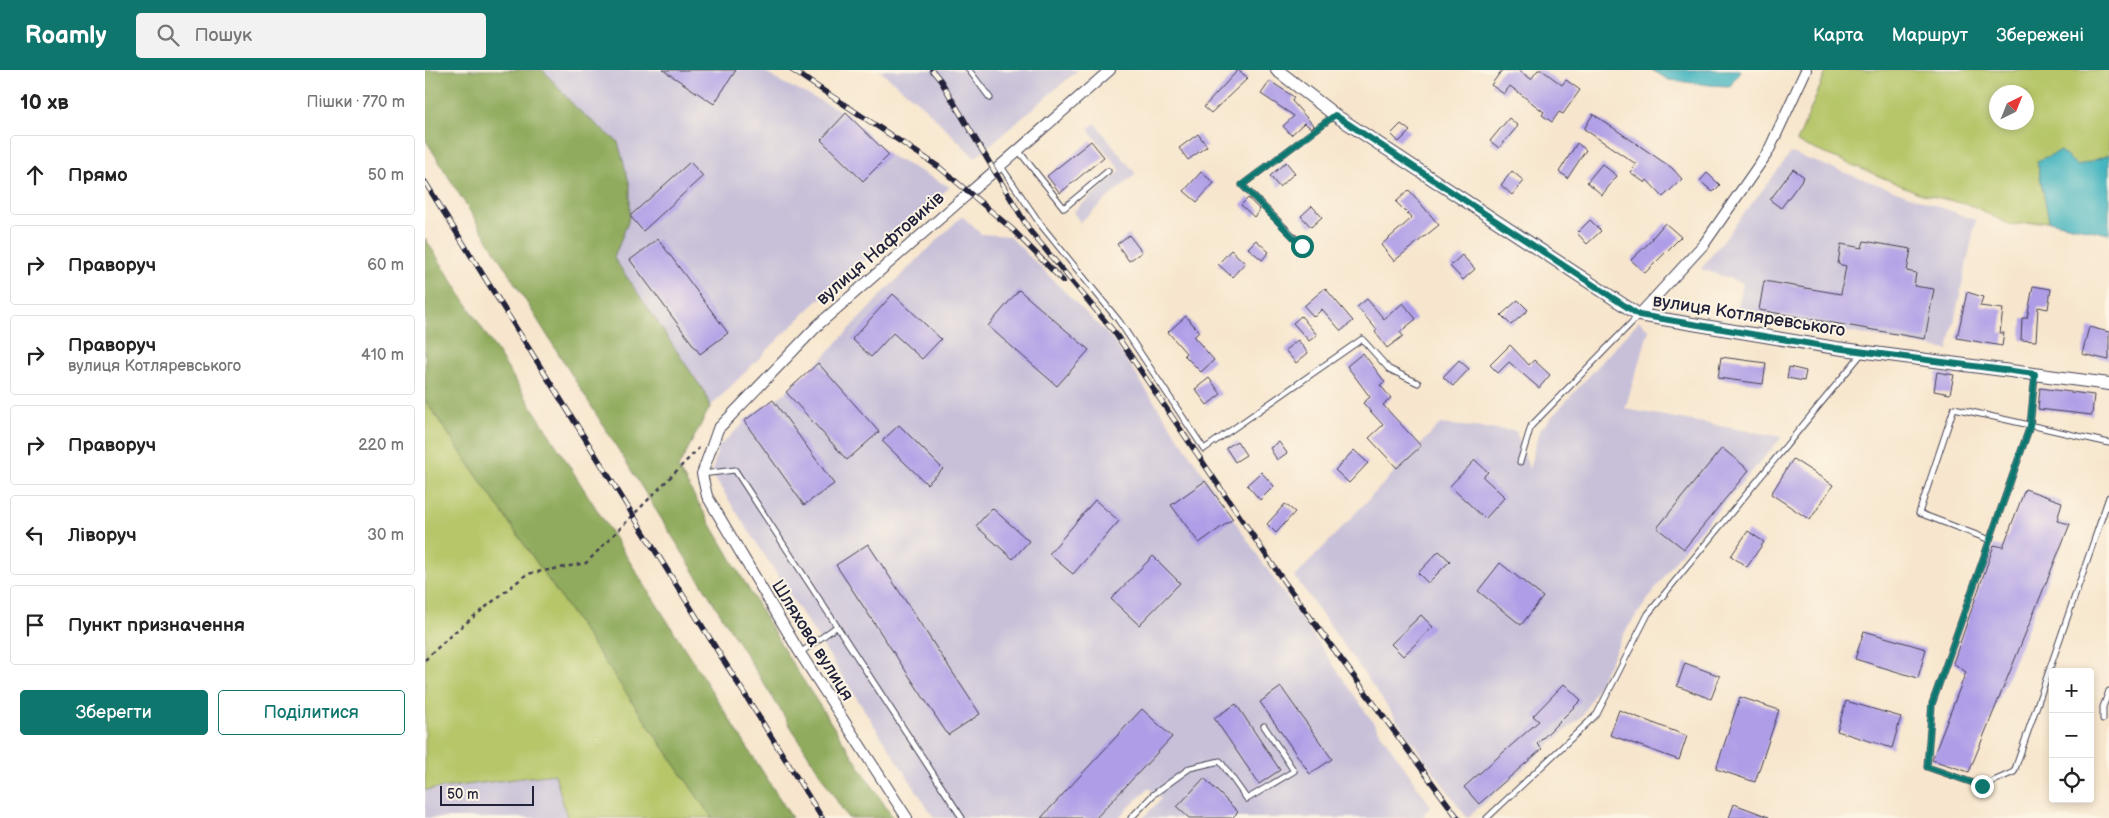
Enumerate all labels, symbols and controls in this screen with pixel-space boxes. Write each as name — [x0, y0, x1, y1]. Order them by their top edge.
search box — [136, 13, 486, 58]
text: Roamly — [25, 21, 106, 50]
icon: search — [154, 21, 182, 49]
text: Пошук — [194, 24, 252, 47]
text: Карта — [1813, 25, 1864, 46]
text: Маршрут — [1892, 25, 1968, 46]
text: Збережені — [1996, 25, 2084, 46]
north arrow — [1989, 85, 2034, 130]
text: 10 хв — [20, 90, 69, 115]
text: Пішки · 770 m — [307, 93, 405, 112]
icon: ahead — [21, 161, 49, 189]
text: Прямо — [68, 164, 128, 187]
text: 50 m — [368, 166, 404, 185]
street label: вулиця Нафтовиків — [812, 187, 949, 310]
route start — [1291, 235, 1314, 258]
icon: right — [21, 251, 49, 279]
text: Праворуч — [68, 254, 156, 277]
text: 60 m — [367, 256, 404, 275]
street label: вулиця Котляревського — [1651, 290, 1847, 341]
text: Праворуч — [68, 334, 156, 357]
icon: right — [21, 341, 49, 369]
text: 410 m — [361, 346, 404, 365]
text: вулиця Котляревського — [68, 357, 241, 376]
icon: right — [21, 431, 49, 459]
text: Праворуч — [68, 434, 156, 457]
text: 220 m — [358, 436, 404, 455]
icon: left — [21, 521, 49, 549]
text: Ліворуч — [68, 524, 137, 547]
text: 30 m — [367, 526, 404, 545]
street label: Шляхова вулиця — [767, 576, 858, 705]
icon: arrive — [21, 611, 49, 639]
text: Пункт призначення — [68, 614, 245, 637]
map controls — [2049, 668, 2094, 803]
button: + — [2049, 668, 2094, 713]
button: Зберегти — [20, 690, 208, 735]
button: Поділитися — [218, 690, 405, 735]
button: − — [2049, 713, 2094, 758]
button: locate — [2049, 758, 2094, 803]
route end — [1971, 775, 1994, 798]
scale bar — [440, 783, 534, 806]
text: 50 m — [447, 786, 479, 803]

